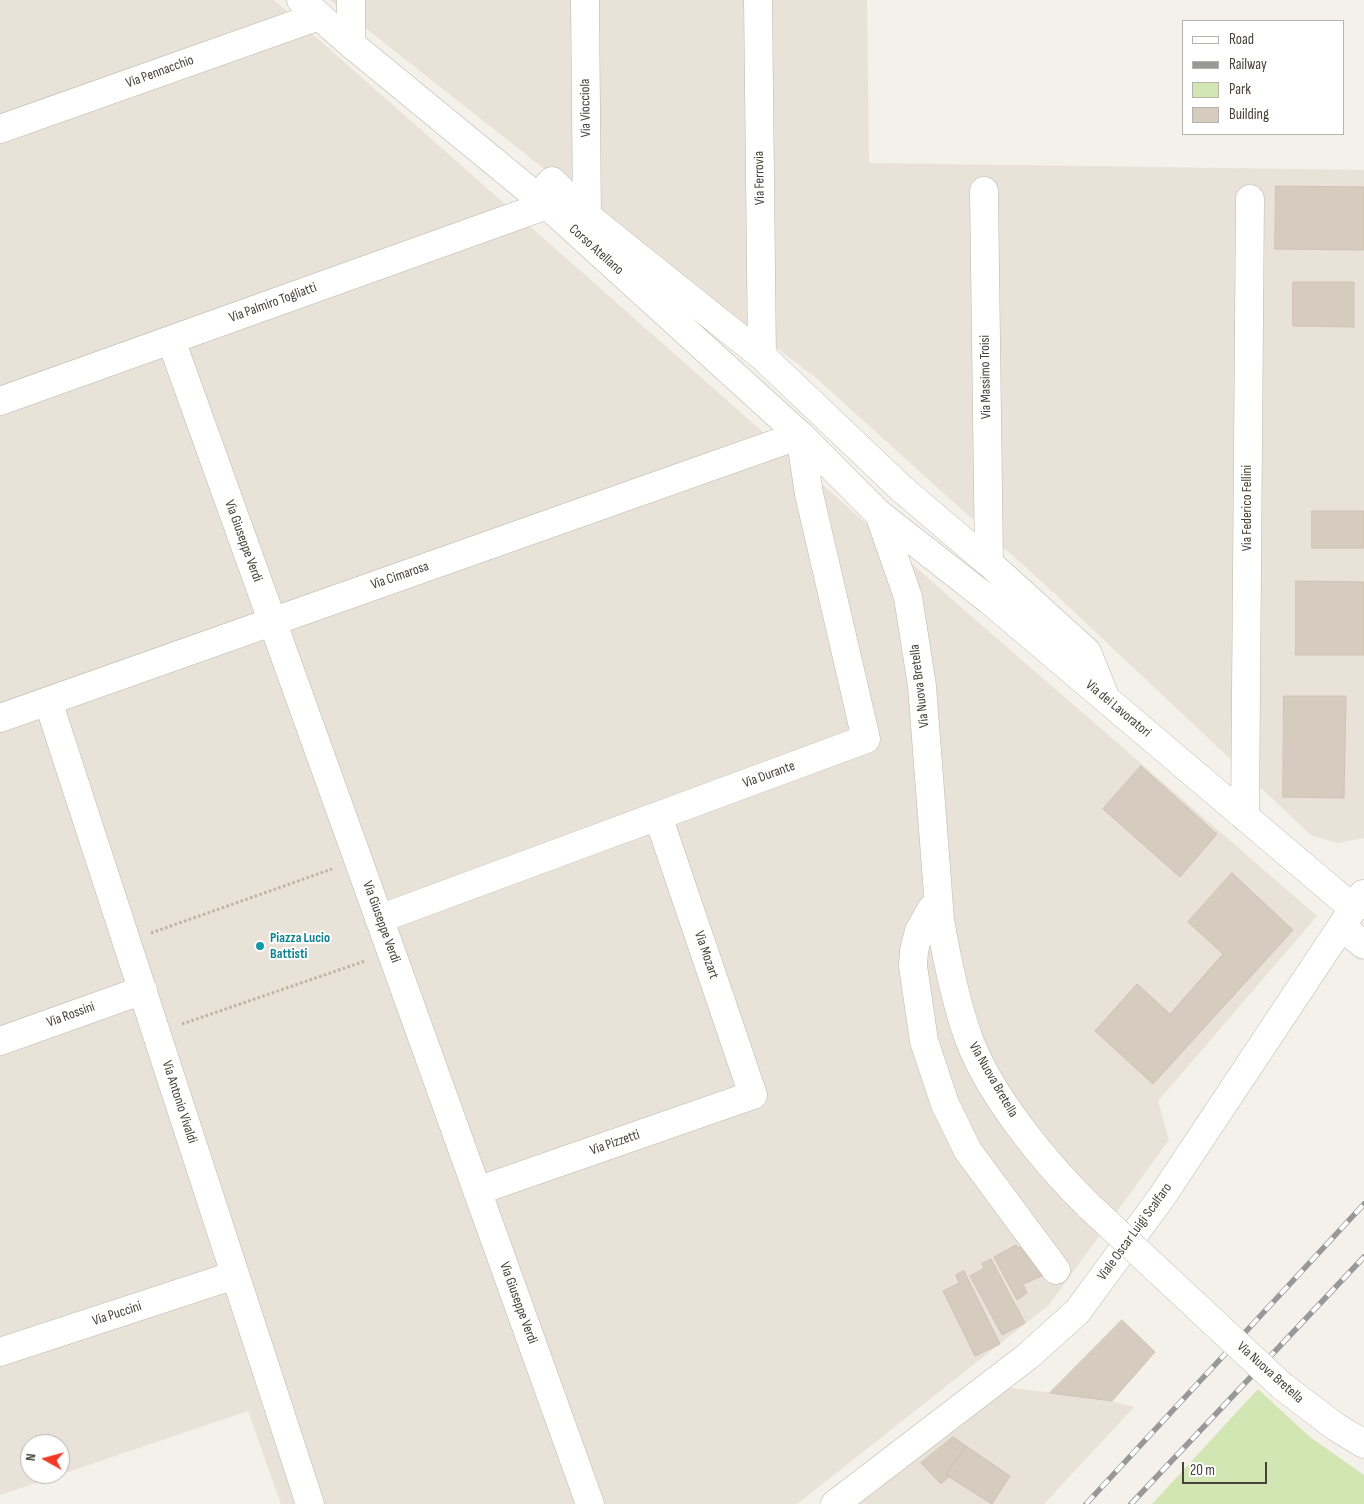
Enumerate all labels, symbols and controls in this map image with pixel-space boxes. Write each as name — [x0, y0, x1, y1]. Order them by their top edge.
legend — [1182, 20, 1344, 135]
text: Road — [1229, 30, 1254, 49]
street label: Via Pennacchio — [124, 52, 196, 92]
text: Railway — [1229, 55, 1267, 74]
street label: Via Viocciola — [577, 78, 595, 138]
text: Park — [1229, 80, 1251, 99]
text: Building — [1229, 105, 1269, 124]
street label: Via Ferrovia — [751, 151, 769, 205]
street label: Corso Atellano — [565, 221, 627, 279]
street label: Via Palmiro Togliatti — [227, 279, 319, 327]
street label: Via Massimo Troisi — [977, 335, 995, 419]
street label: Via Federico Fellini — [1239, 465, 1255, 551]
street label: Via Giuseppe Verdi — [220, 498, 266, 584]
street label: Via Cimarosa — [369, 558, 431, 594]
street label: Via Nuova Bretella — [907, 643, 933, 729]
street label: Via dei Lavoratori — [1082, 677, 1154, 741]
street label: Via Durante — [741, 758, 797, 792]
street label: Via Giuseppe Verdi — [358, 879, 404, 965]
street label: Via Mozart — [690, 929, 722, 981]
place label: Piazza Lucio Battisti — [270, 930, 330, 962]
marker: Piazza Lucio Battisti — [254, 940, 266, 952]
street label: Via Rossini — [45, 999, 97, 1031]
street label: Via Nuova Bretella — [965, 1039, 1021, 1121]
street label: Via Antonio Vivaldi — [158, 1059, 200, 1145]
street label: Via Pizzetti — [588, 1127, 642, 1159]
street label: Viale Oscar Luigi Scalfaro — [1094, 1180, 1176, 1284]
street label: Via Giuseppe Verdi — [495, 1260, 541, 1346]
street label: Via Puccini — [90, 1298, 144, 1330]
street label: Via Nuova Bretella — [1233, 1339, 1307, 1407]
north arrow — [20, 1434, 70, 1484]
text: N — [22, 1452, 39, 1462]
scale bar — [1184, 1452, 1269, 1484]
text: 20 m — [1190, 1461, 1215, 1480]

